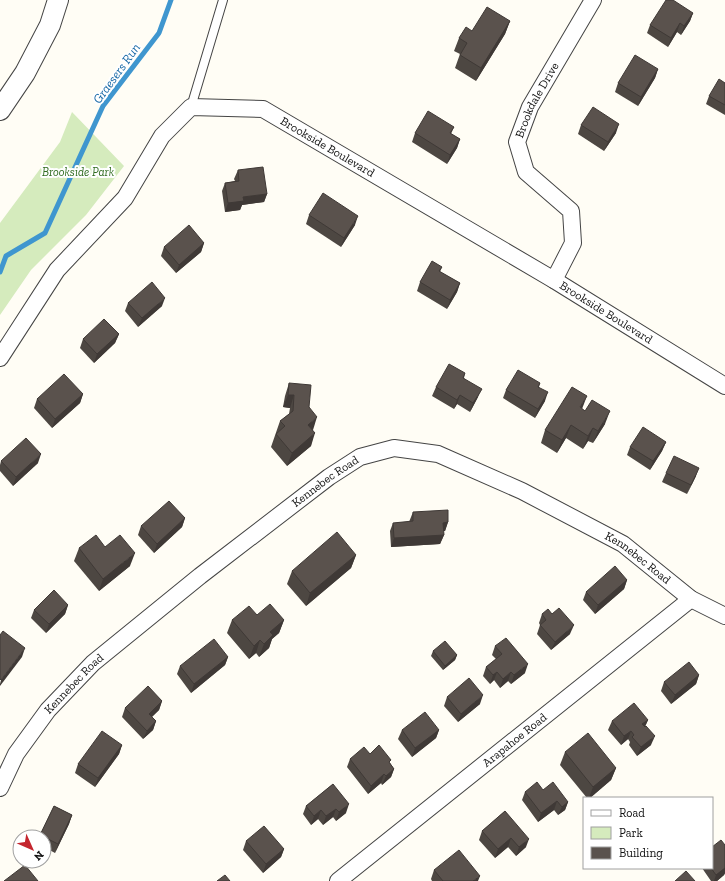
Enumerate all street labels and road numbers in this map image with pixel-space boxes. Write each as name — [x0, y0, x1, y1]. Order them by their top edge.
street label: Brookdale Drive — [512, 60, 562, 140]
street label: Brookside Boulevard — [278, 114, 377, 180]
street label: Brookside Boulevard — [557, 278, 656, 347]
street label: Kennebec Road — [289, 453, 362, 510]
street label: Kennebec Road — [603, 529, 674, 587]
street label: Kennebec Road — [41, 650, 106, 717]
street label: Arapahoe Road — [480, 710, 550, 770]

